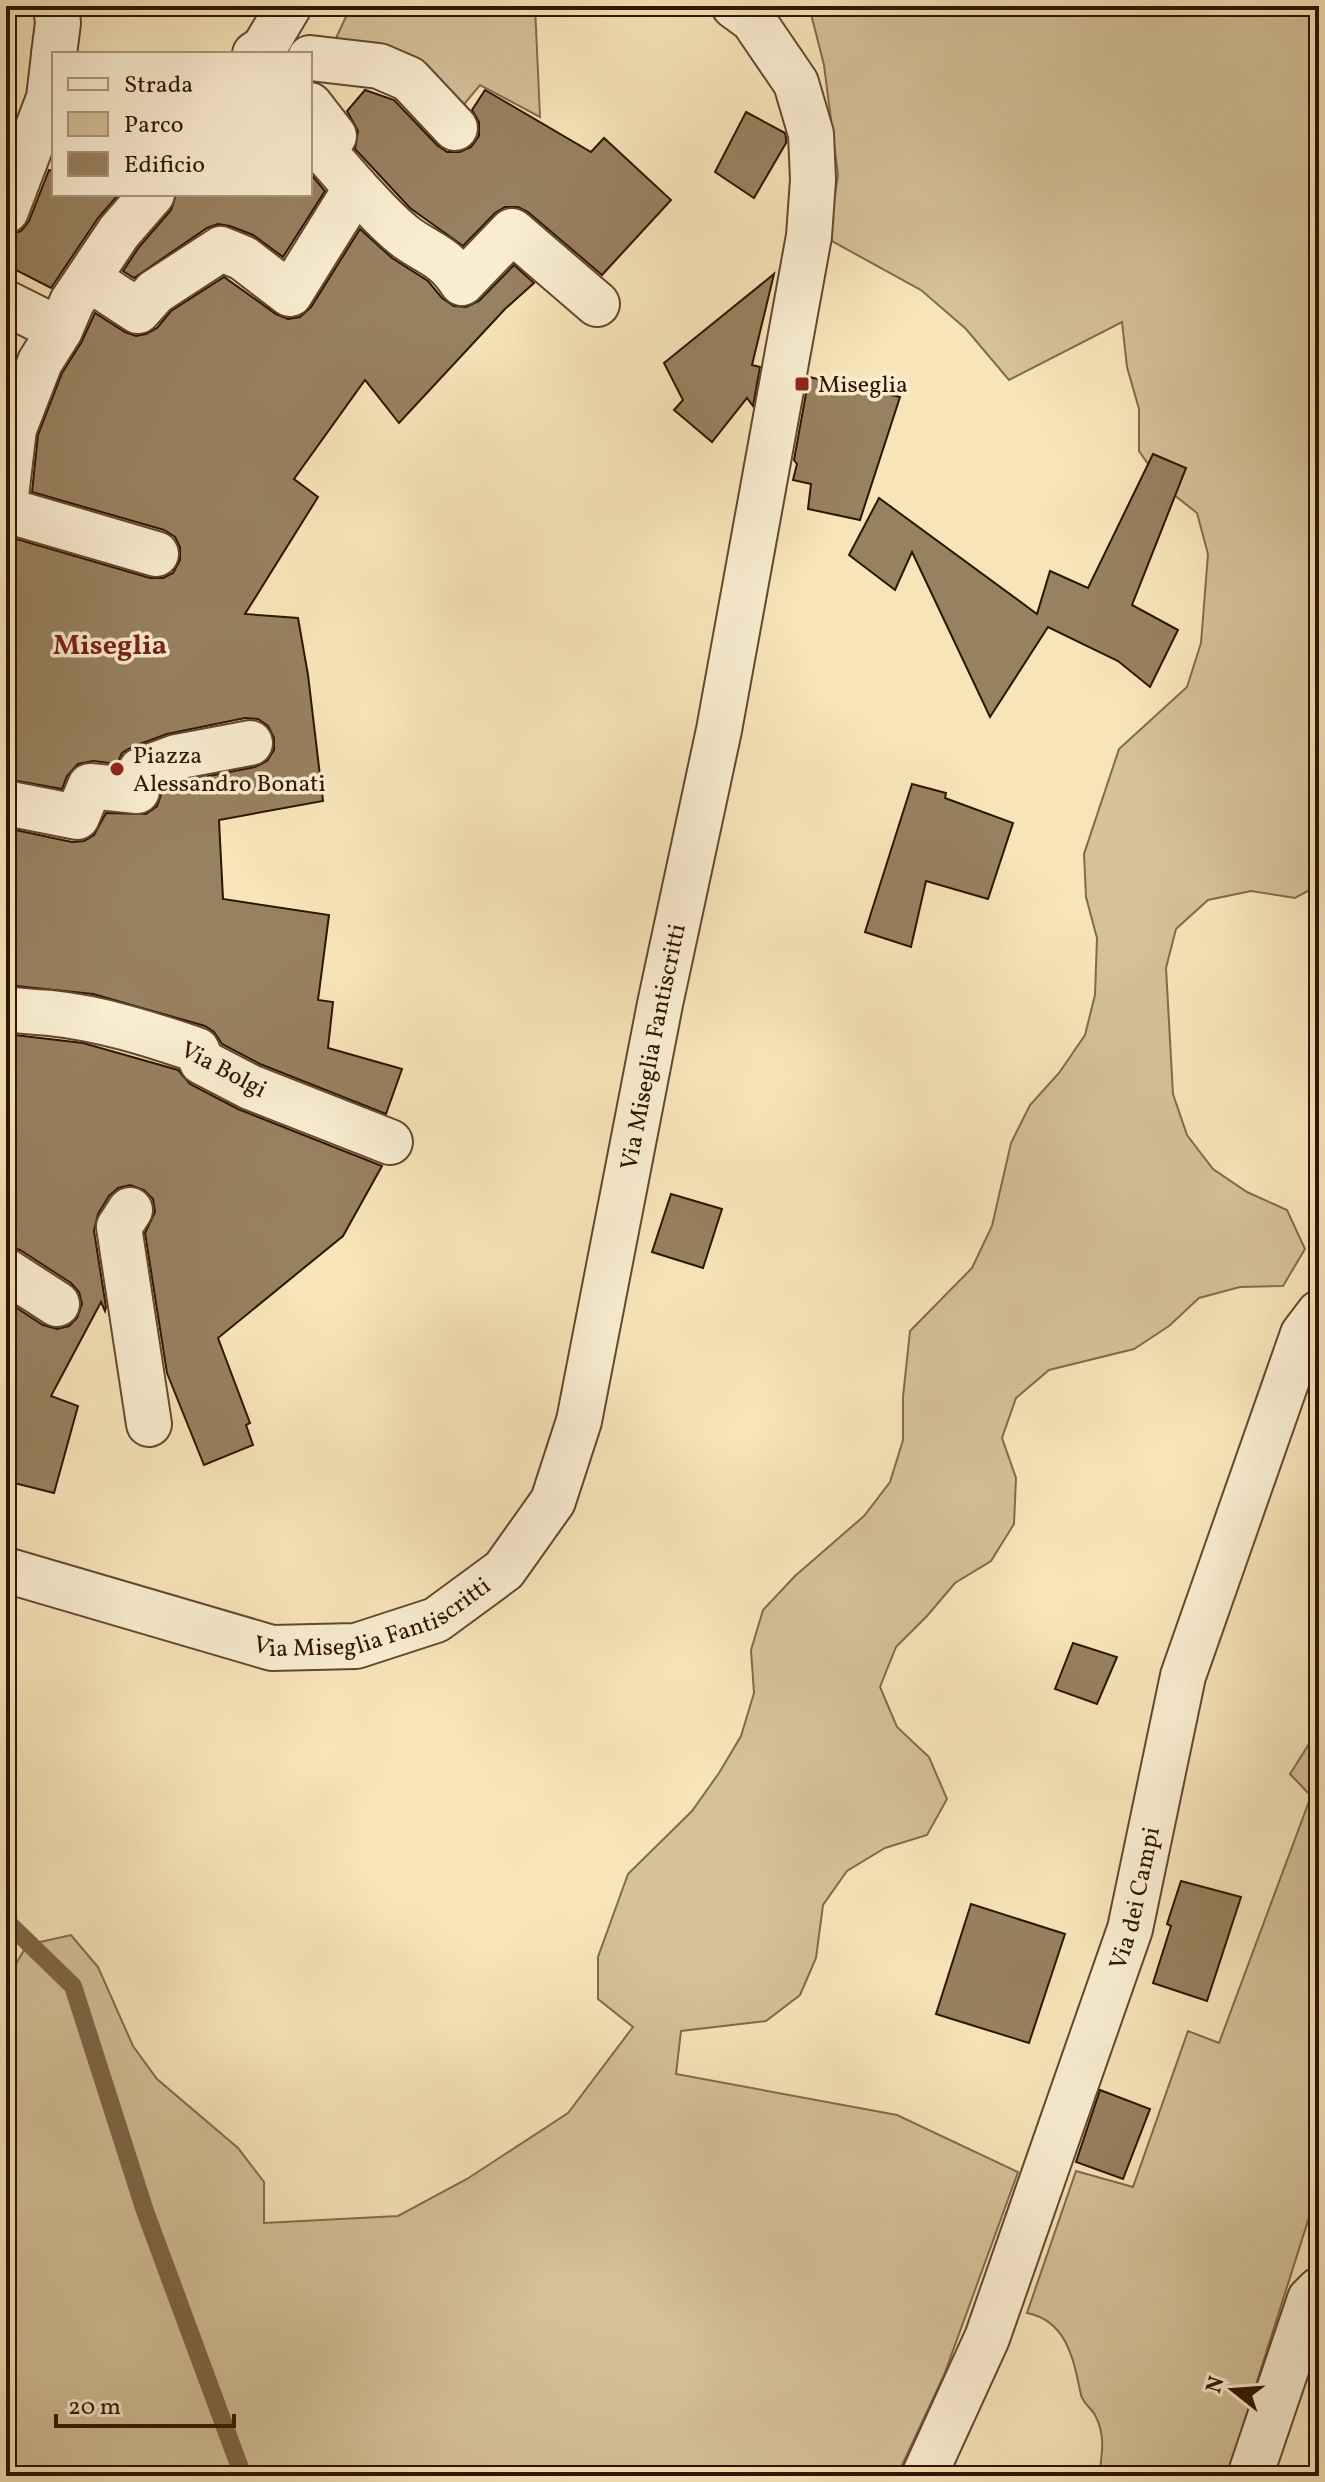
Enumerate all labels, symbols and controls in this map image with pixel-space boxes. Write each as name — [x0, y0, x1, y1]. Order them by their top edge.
legend — [52, 52, 312, 196]
text: Strada — [124, 69, 193, 103]
text: Parco — [124, 109, 183, 143]
text: Edificio — [124, 149, 205, 183]
place label: Miseglia — [818, 369, 908, 403]
marker: Miseglia — [793, 375, 811, 393]
district label: Miseglia — [53, 627, 167, 666]
place label: Piazza Alessandro Bonati — [133, 740, 326, 802]
marker: Piazza Alessandro Bonati — [108, 760, 126, 778]
street label: Via Miseglia Fantiscritti — [613, 921, 696, 1173]
street label: Via Bolgi — [174, 1034, 272, 1108]
street label: Via Miseglia Fantiscritti — [249, 1570, 499, 1667]
street label: Via dei Campi — [1102, 1824, 1170, 1975]
north arrow — [1193, 2350, 1273, 2430]
text: N — [1199, 2373, 1233, 2397]
scale bar — [56, 2378, 234, 2428]
text: 20 m — [68, 2391, 121, 2425]

